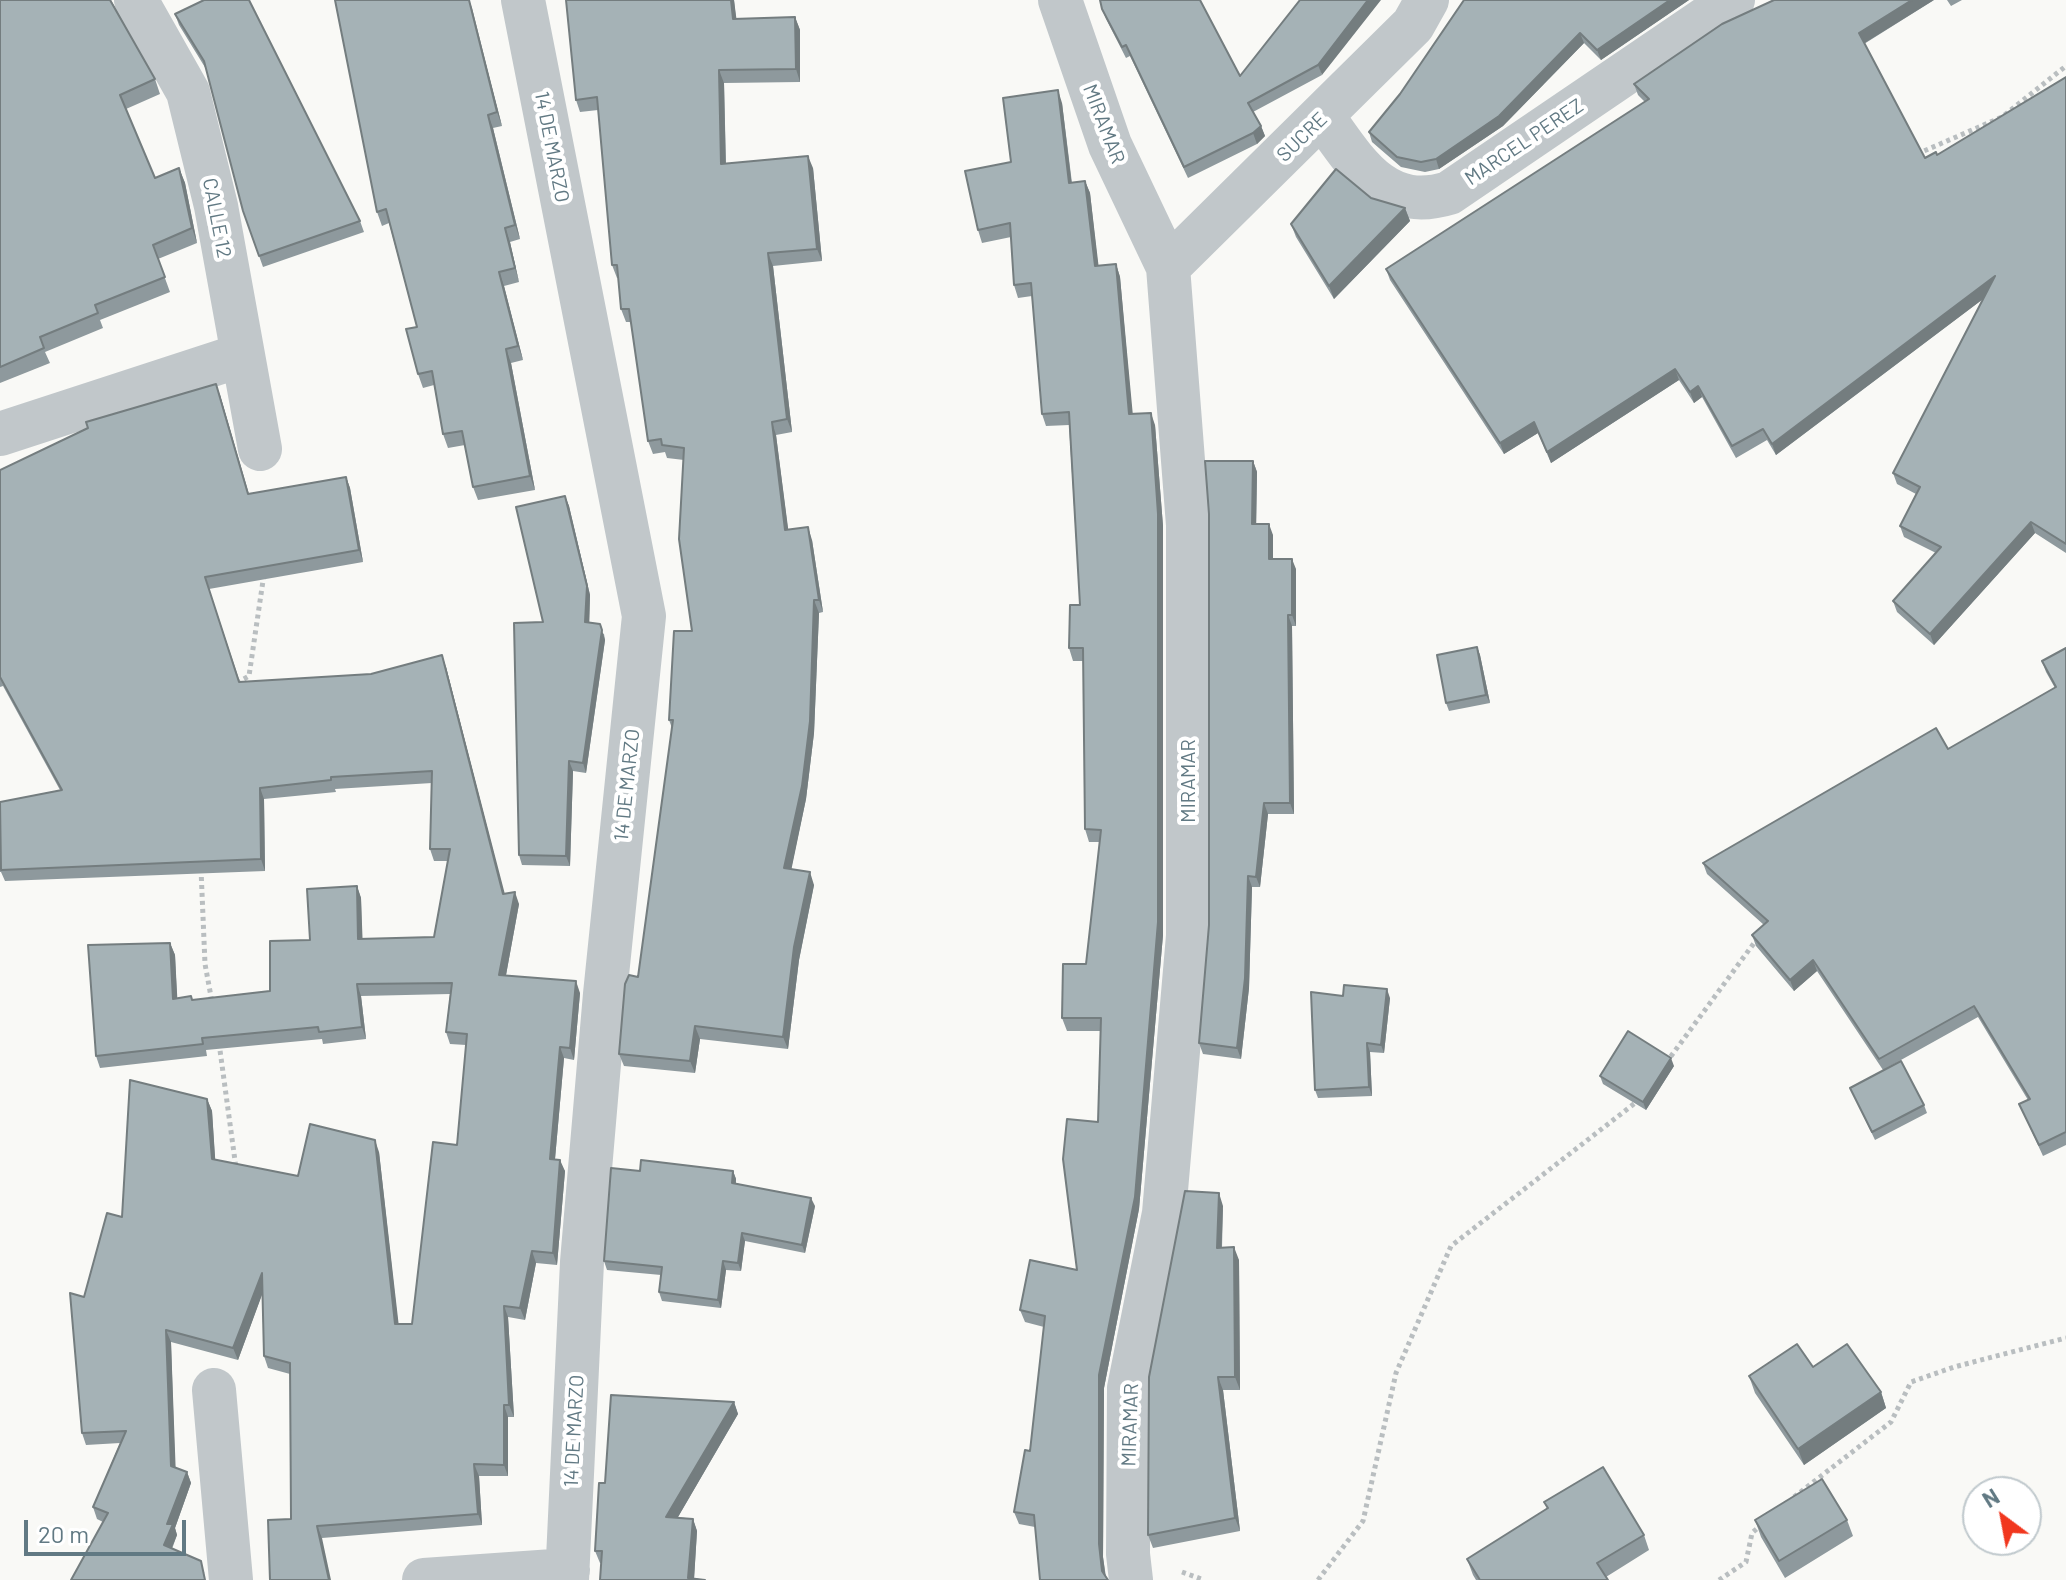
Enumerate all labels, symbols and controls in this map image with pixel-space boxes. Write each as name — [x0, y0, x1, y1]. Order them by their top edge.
street label: MIRAMAR — [1078, 81, 1130, 167]
street label: 14 DE MARZO — [529, 89, 575, 205]
street label: MARCEL PEREZ — [1460, 94, 1588, 190]
street label: SUCRE — [1272, 107, 1332, 167]
street label: CALLE 12 — [198, 176, 236, 260]
street label: 14 DE MARZO — [609, 728, 645, 842]
street label: MIRAMAR — [1176, 739, 1200, 823]
street label: 14 DE MARZO — [559, 1374, 589, 1488]
street label: MIRAMAR — [1117, 1383, 1143, 1467]
north arrow — [1962, 1476, 2042, 1556]
text: N — [1977, 1482, 2003, 1512]
scale bar — [28, 1504, 190, 1554]
text: 20 m — [38, 1519, 89, 1548]

